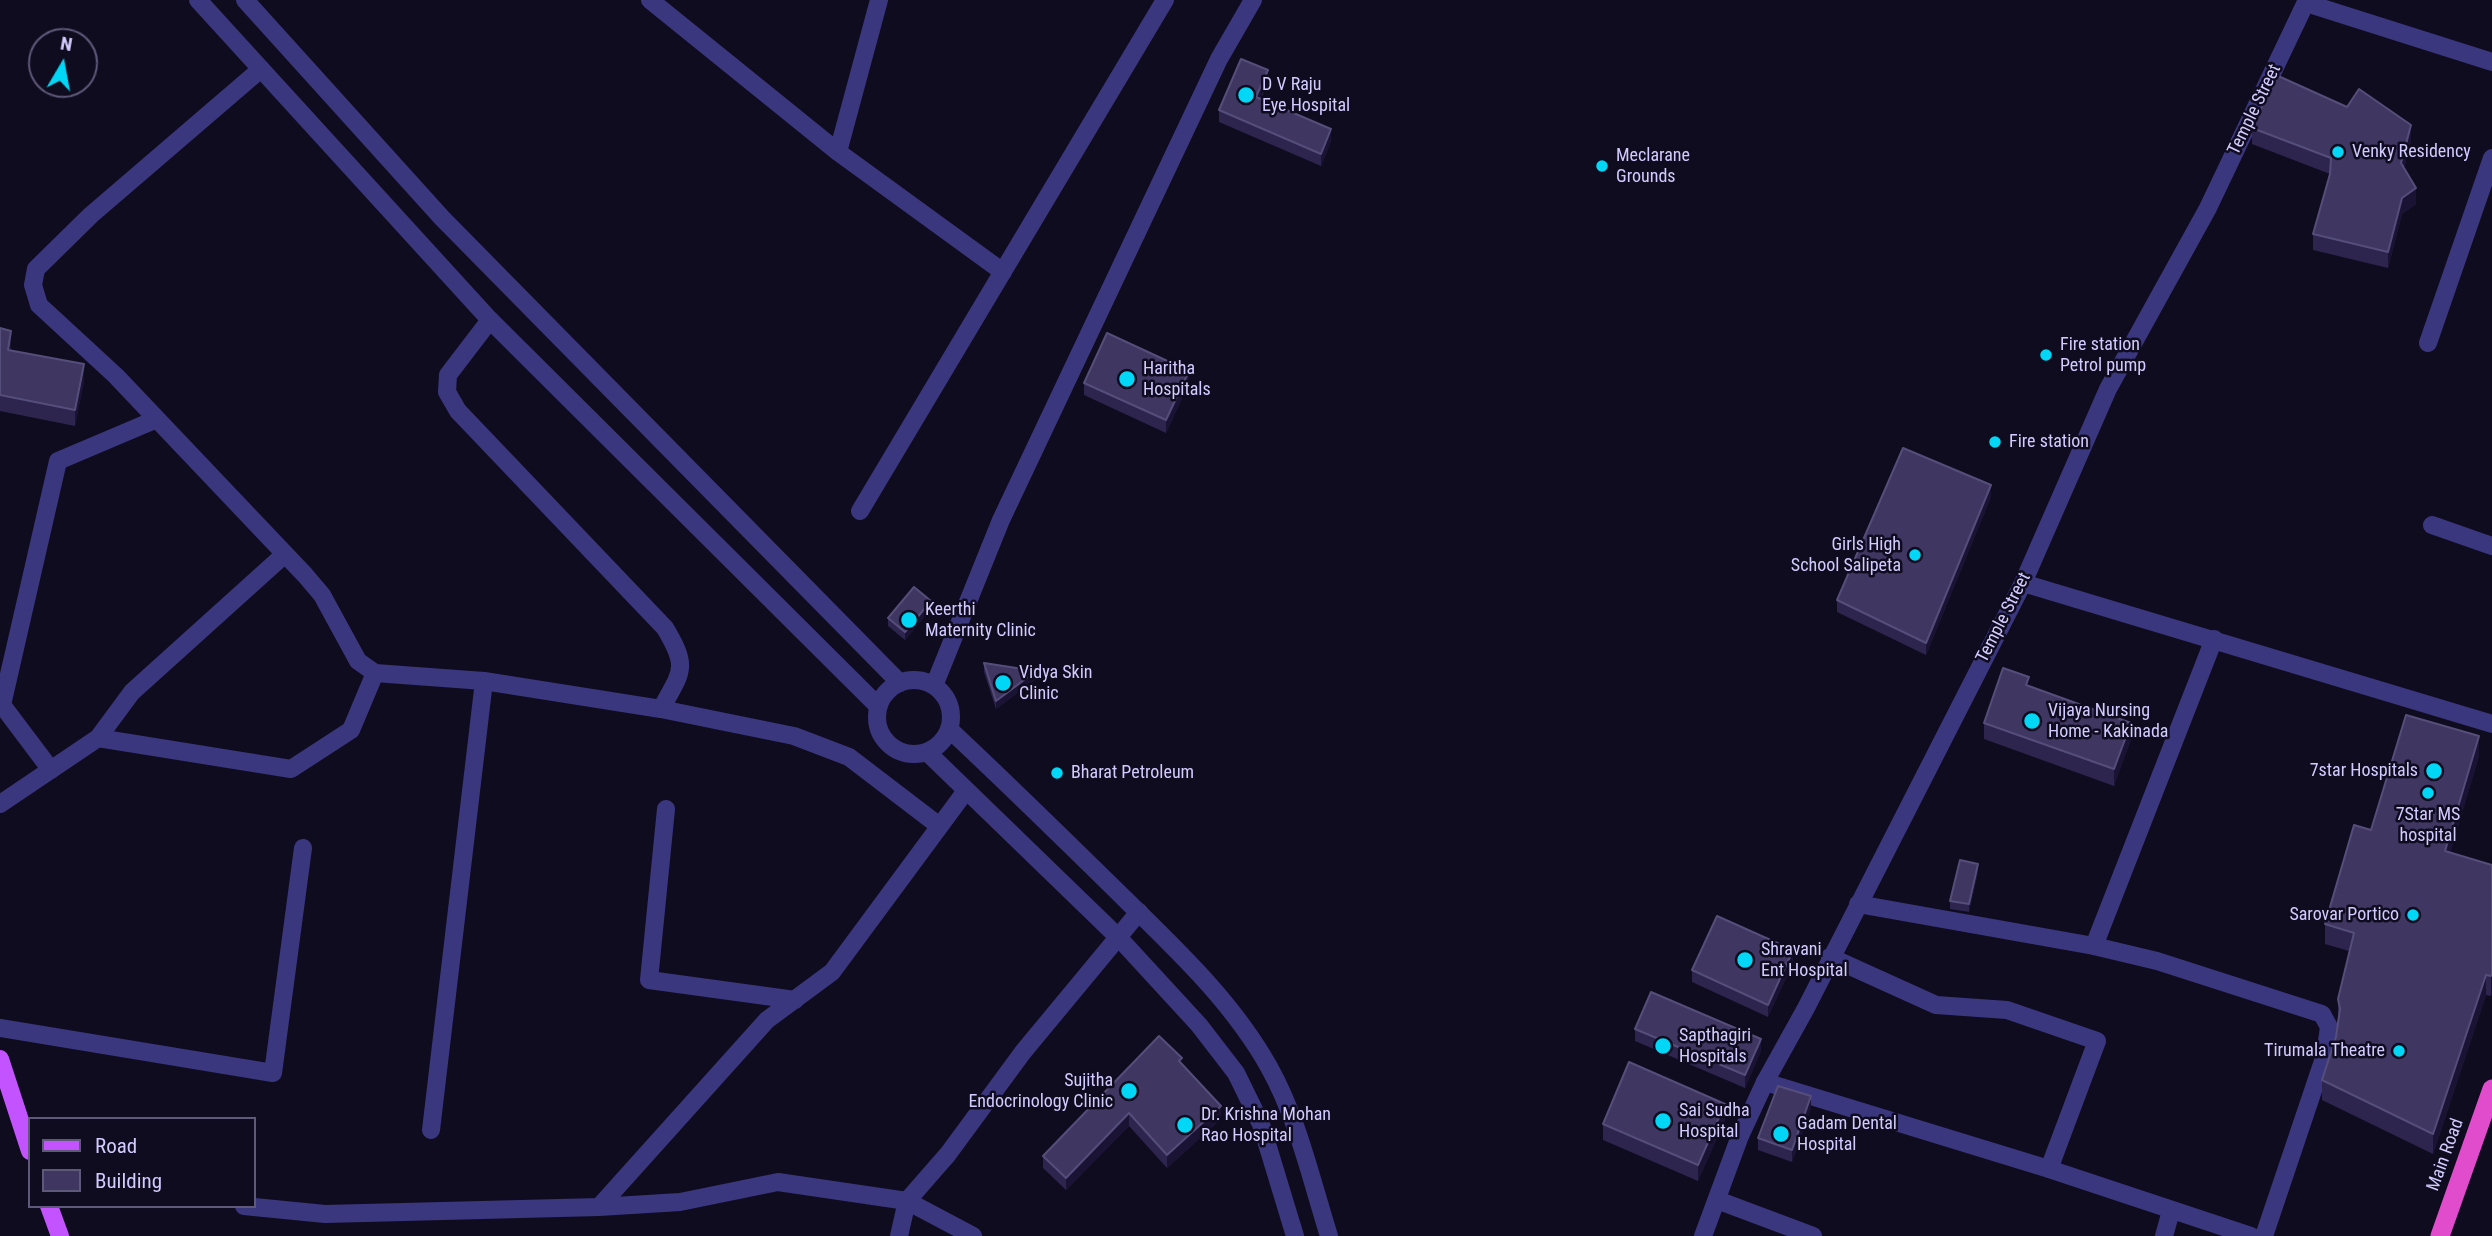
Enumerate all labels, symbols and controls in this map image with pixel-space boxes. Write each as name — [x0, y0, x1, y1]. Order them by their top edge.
north arrow — [28, 28, 98, 98]
text: N — [59, 31, 74, 56]
street label: Temple Street — [2224, 61, 2286, 159]
place label: D V Raju Eye Hospital — [1262, 74, 1350, 116]
marker: D V Raju Eye Hospital — [1236, 85, 1256, 105]
place label: Venky Residency — [2352, 141, 2471, 163]
marker: Venky Residency — [2330, 144, 2346, 160]
place label: Meclarane Grounds — [1616, 145, 1690, 188]
marker: Meclarane Grounds — [1594, 158, 1610, 174]
place label: Fire station Petrol pump — [2060, 334, 2146, 376]
marker: Fire station Petrol pump — [2038, 347, 2054, 363]
place label: Haritha Hospitals — [1143, 358, 1211, 400]
marker: Haritha Hospitals — [1117, 369, 1137, 389]
place label: Fire station — [2009, 431, 2089, 453]
marker: Fire station — [1987, 434, 2003, 450]
place label: Girls High School Salipeta — [1791, 534, 1901, 576]
marker: Girls High School Salipeta — [1907, 547, 1923, 563]
street label: Temple Street — [1972, 569, 2036, 667]
place label: Keerthi Maternity Clinic — [925, 599, 1036, 642]
marker: Keerthi Maternity Clinic — [899, 610, 919, 630]
place label: Vidya Skin Clinic — [1019, 662, 1093, 704]
marker: Vidya Skin Clinic — [993, 673, 1013, 693]
place label: Vijaya Nursing Home - Kakinada — [2048, 700, 2168, 742]
marker: Vijaya Nursing Home - Kakinada — [2022, 711, 2042, 731]
place label: 7star Hospitals — [2310, 760, 2418, 782]
marker: 7star Hospitals — [2424, 761, 2444, 781]
place label: Bharat Petroleum — [1071, 762, 1194, 784]
marker: Bharat Petroleum — [1049, 765, 1065, 781]
marker: 7Star MS hospital — [2420, 785, 2436, 801]
place label: 7Star MS hospital — [2396, 804, 2460, 846]
place label: Sarovar Portico — [2289, 904, 2399, 926]
marker: Sarovar Portico — [2405, 907, 2421, 923]
place label: Shravani Ent Hospital — [1761, 939, 1848, 982]
marker: Shravani Ent Hospital — [1735, 950, 1755, 970]
place label: Sapthagiri Hospitals — [1679, 1025, 1751, 1068]
marker: Sapthagiri Hospitals — [1653, 1036, 1673, 1056]
place label: Tirumala Theatre — [2264, 1040, 2385, 1062]
marker: Tirumala Theatre — [2391, 1043, 2407, 1059]
place label: Sujitha Endocrinology Clinic — [968, 1070, 1113, 1112]
marker: Sujitha Endocrinology Clinic — [1119, 1081, 1139, 1101]
place label: Sai Sudha Hospital — [1679, 1100, 1749, 1142]
place label: Dr. Krishna Mohan Rao Hospital — [1201, 1104, 1331, 1146]
marker: Sai Sudha Hospital — [1653, 1111, 1673, 1131]
place label: Gadam Dental Hospital — [1797, 1113, 1897, 1156]
marker: Dr. Krishna Mohan Rao Hospital — [1175, 1115, 1195, 1135]
street label: Main Road — [2423, 1116, 2469, 1194]
legend — [28, 1117, 256, 1208]
marker: Gadam Dental Hospital — [1771, 1124, 1791, 1144]
text: Road — [95, 1134, 137, 1158]
text: Building — [95, 1169, 162, 1193]

